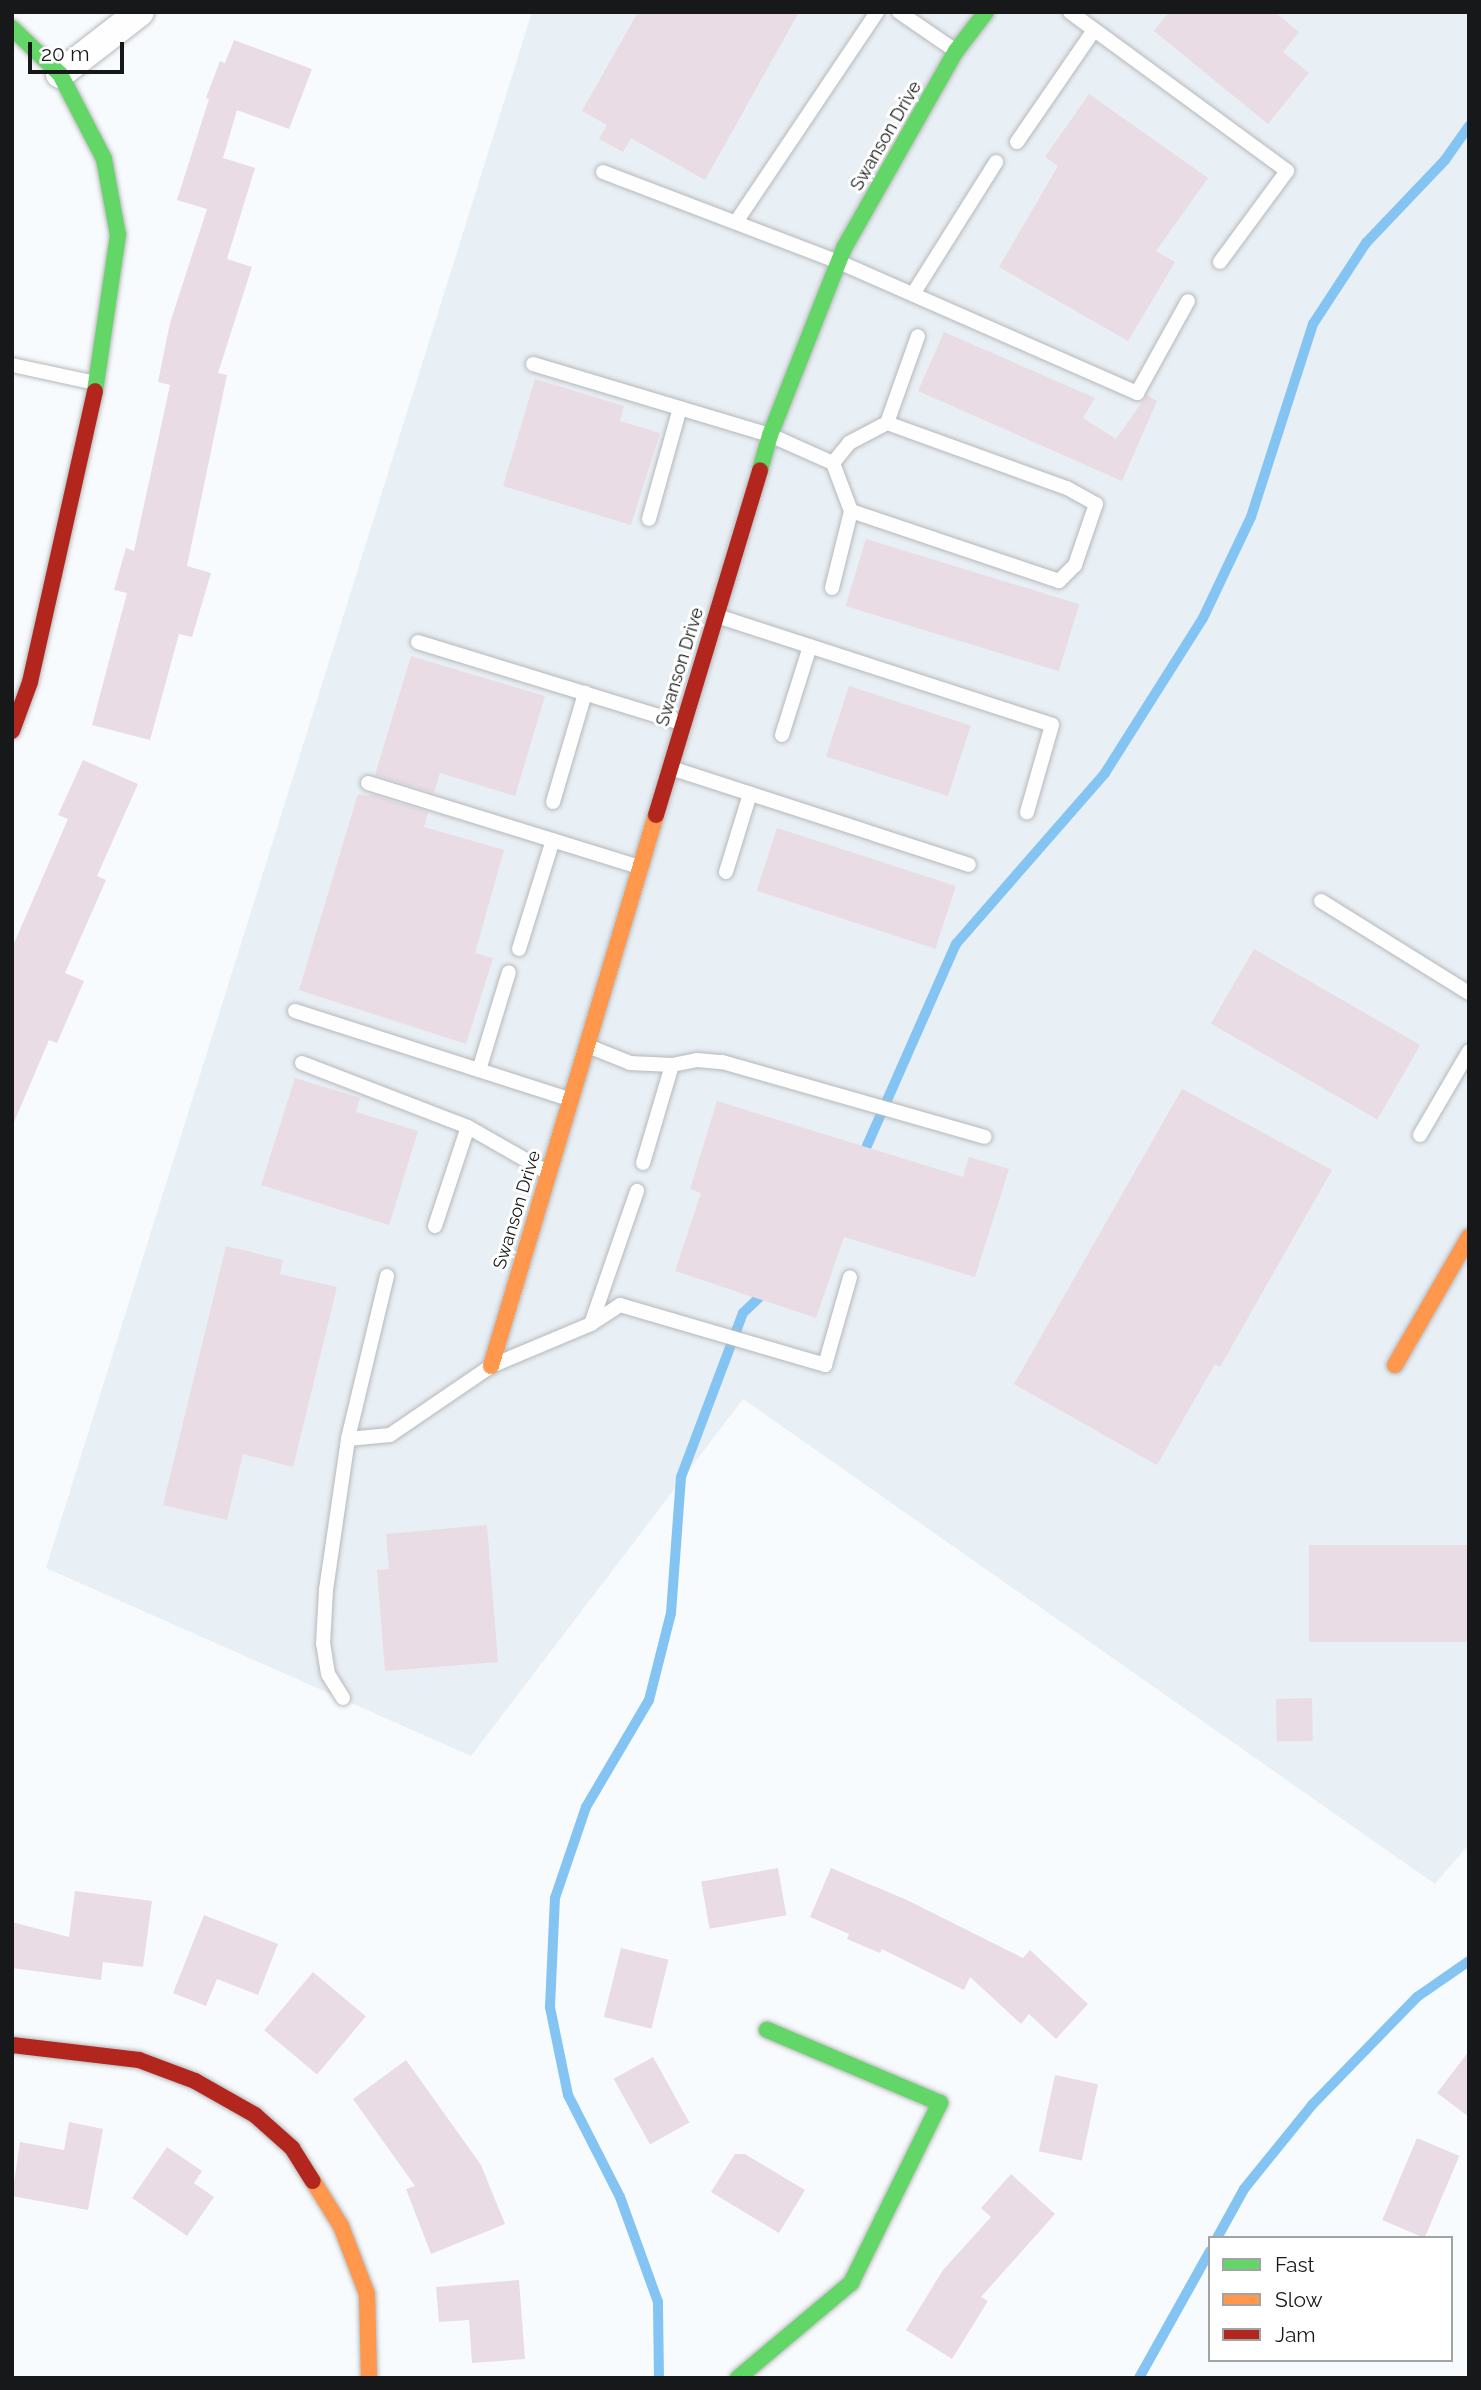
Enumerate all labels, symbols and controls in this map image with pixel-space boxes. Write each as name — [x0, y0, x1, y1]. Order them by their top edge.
scale bar — [32, 28, 128, 72]
text: 20 m — [41, 41, 89, 66]
street label: Swanson Drive — [846, 77, 926, 195]
street label: Swanson Drive — [652, 605, 708, 729]
street label: Swanson Drive — [489, 1148, 545, 1272]
legend — [1208, 2236, 1453, 2362]
text: Fast — [1275, 2252, 1315, 2277]
text: Slow — [1275, 2287, 1323, 2312]
text: Jam — [1275, 2322, 1316, 2347]

